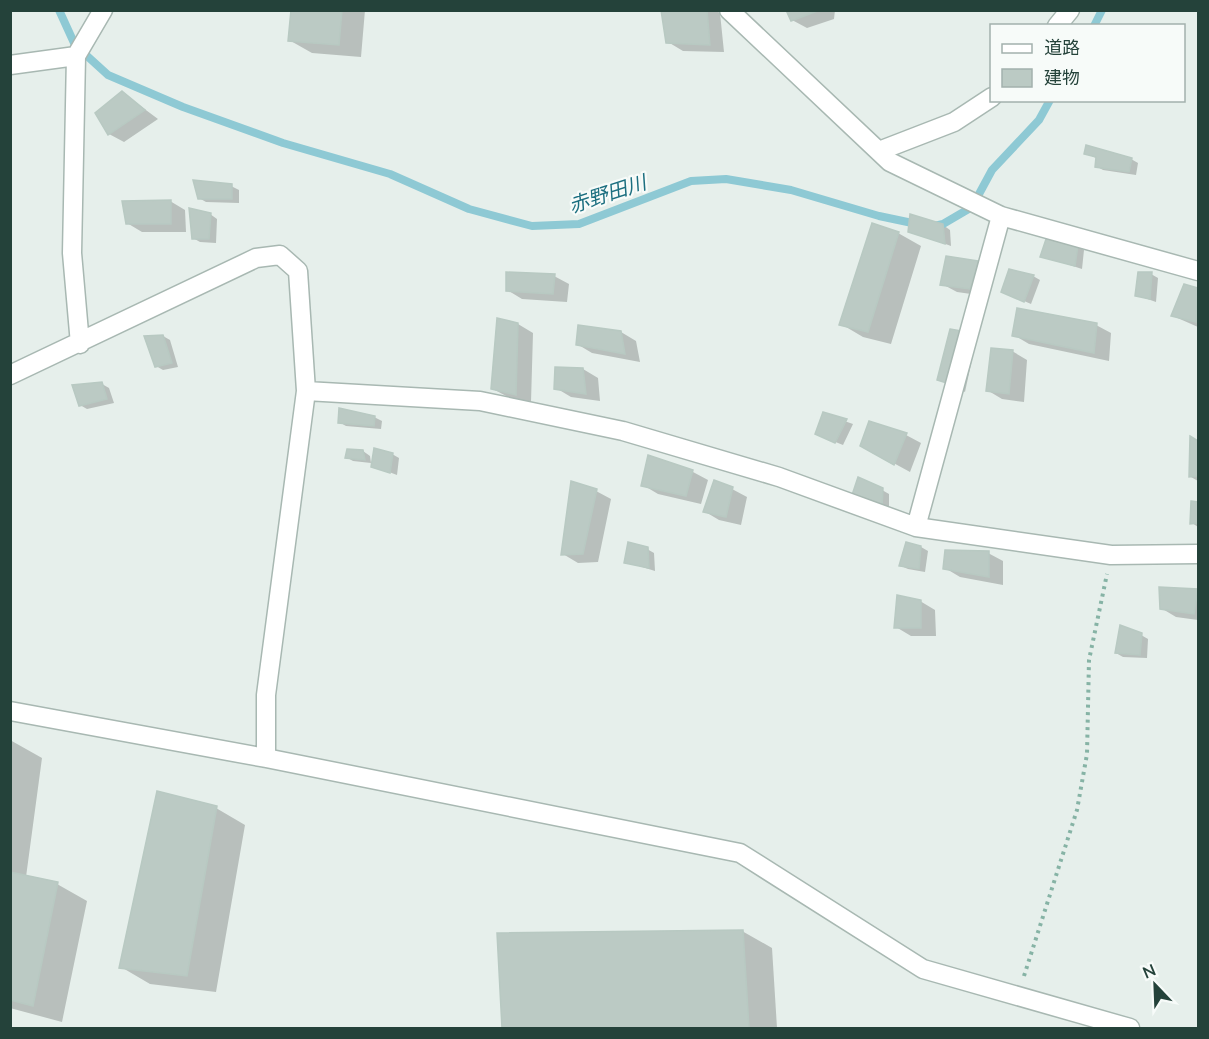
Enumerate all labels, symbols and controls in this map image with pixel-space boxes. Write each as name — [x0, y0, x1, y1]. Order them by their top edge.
legend — [990, 24, 1185, 102]
text: 道路 — [1044, 36, 1080, 58]
text: 建物 — [1044, 66, 1080, 88]
water label: 赤野田川 — [565, 169, 651, 217]
north arrow — [1125, 955, 1185, 1015]
text: N — [1140, 960, 1158, 982]

